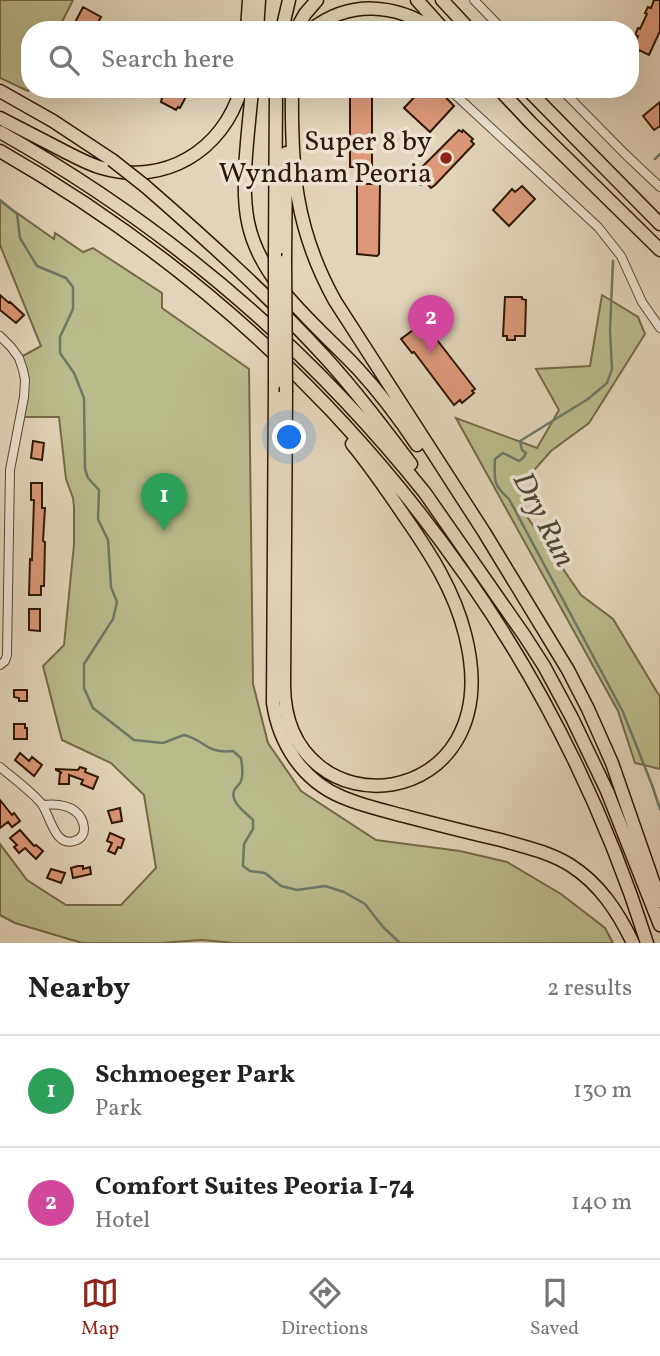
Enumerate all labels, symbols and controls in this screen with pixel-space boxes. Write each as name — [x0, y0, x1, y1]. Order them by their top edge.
search box — [21, 21, 639, 98]
icon: search — [45, 41, 83, 79]
text: Search here — [101, 42, 234, 78]
place label: Super 8 by Wyndham Peoria — [218, 123, 432, 194]
marker: Super 8 by Wyndham Peoria — [438, 150, 454, 166]
pin: 2 — [408, 295, 454, 353]
your location — [272, 420, 306, 454]
water label: Dry Run — [501, 465, 585, 575]
pin: 1 — [141, 473, 187, 531]
text: Nearby — [28, 968, 130, 1010]
text: 2 results — [547, 973, 632, 1005]
text: Schmoeger Park — [95, 1057, 295, 1093]
text: 1 — [46, 1075, 56, 1107]
text: 130 m — [573, 1075, 632, 1107]
text: Park — [95, 1093, 142, 1125]
text: Comfort Suites Peoria I-74 — [95, 1169, 415, 1205]
text: 2 — [45, 1187, 57, 1219]
text: 140 m — [571, 1187, 632, 1219]
text: Hotel — [95, 1205, 150, 1237]
tab: Map — [81, 1274, 119, 1342]
tab: Directions — [281, 1274, 368, 1342]
tab: Saved — [530, 1274, 579, 1342]

